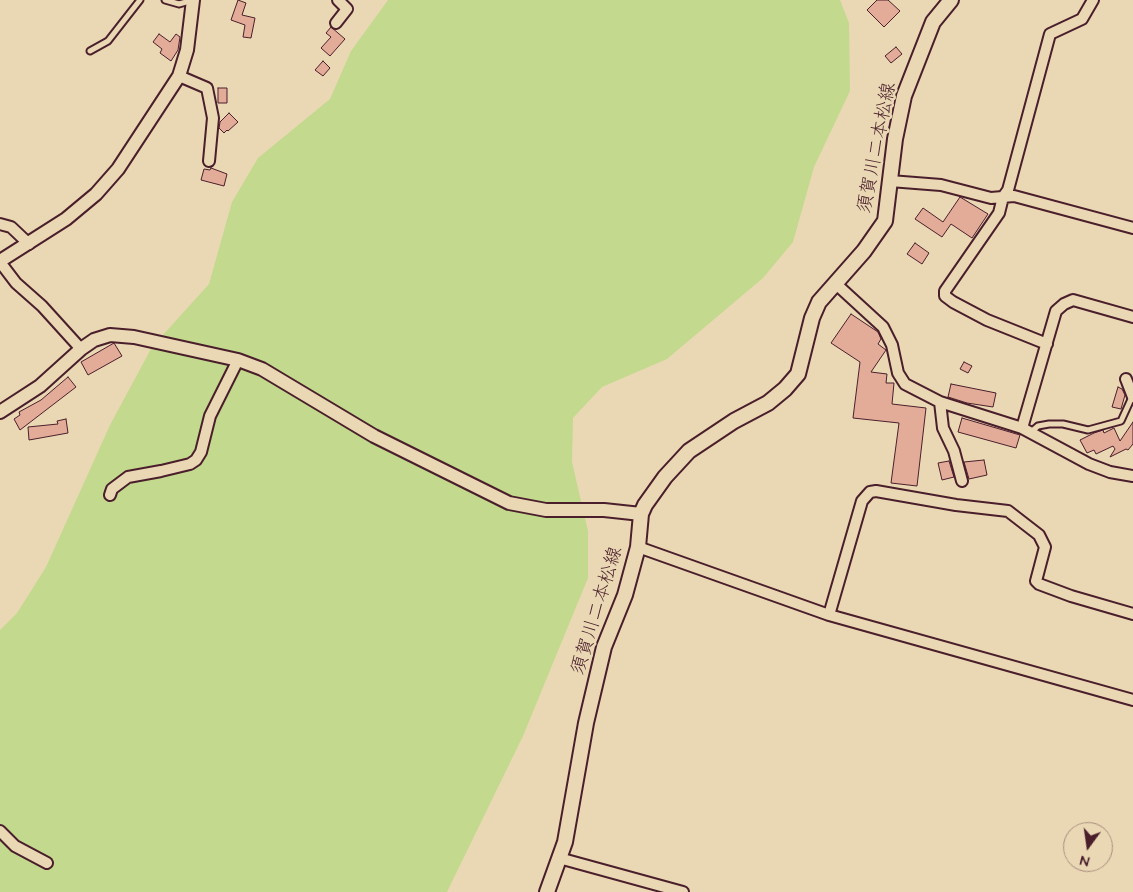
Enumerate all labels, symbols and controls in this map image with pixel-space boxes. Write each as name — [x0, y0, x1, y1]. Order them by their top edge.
street label: 須賀川二本松線 — [854, 81, 902, 215]
street label: 須賀川二本松線 — [568, 544, 628, 678]
north arrow — [1063, 822, 1113, 872]
text: N — [1078, 850, 1091, 871]

